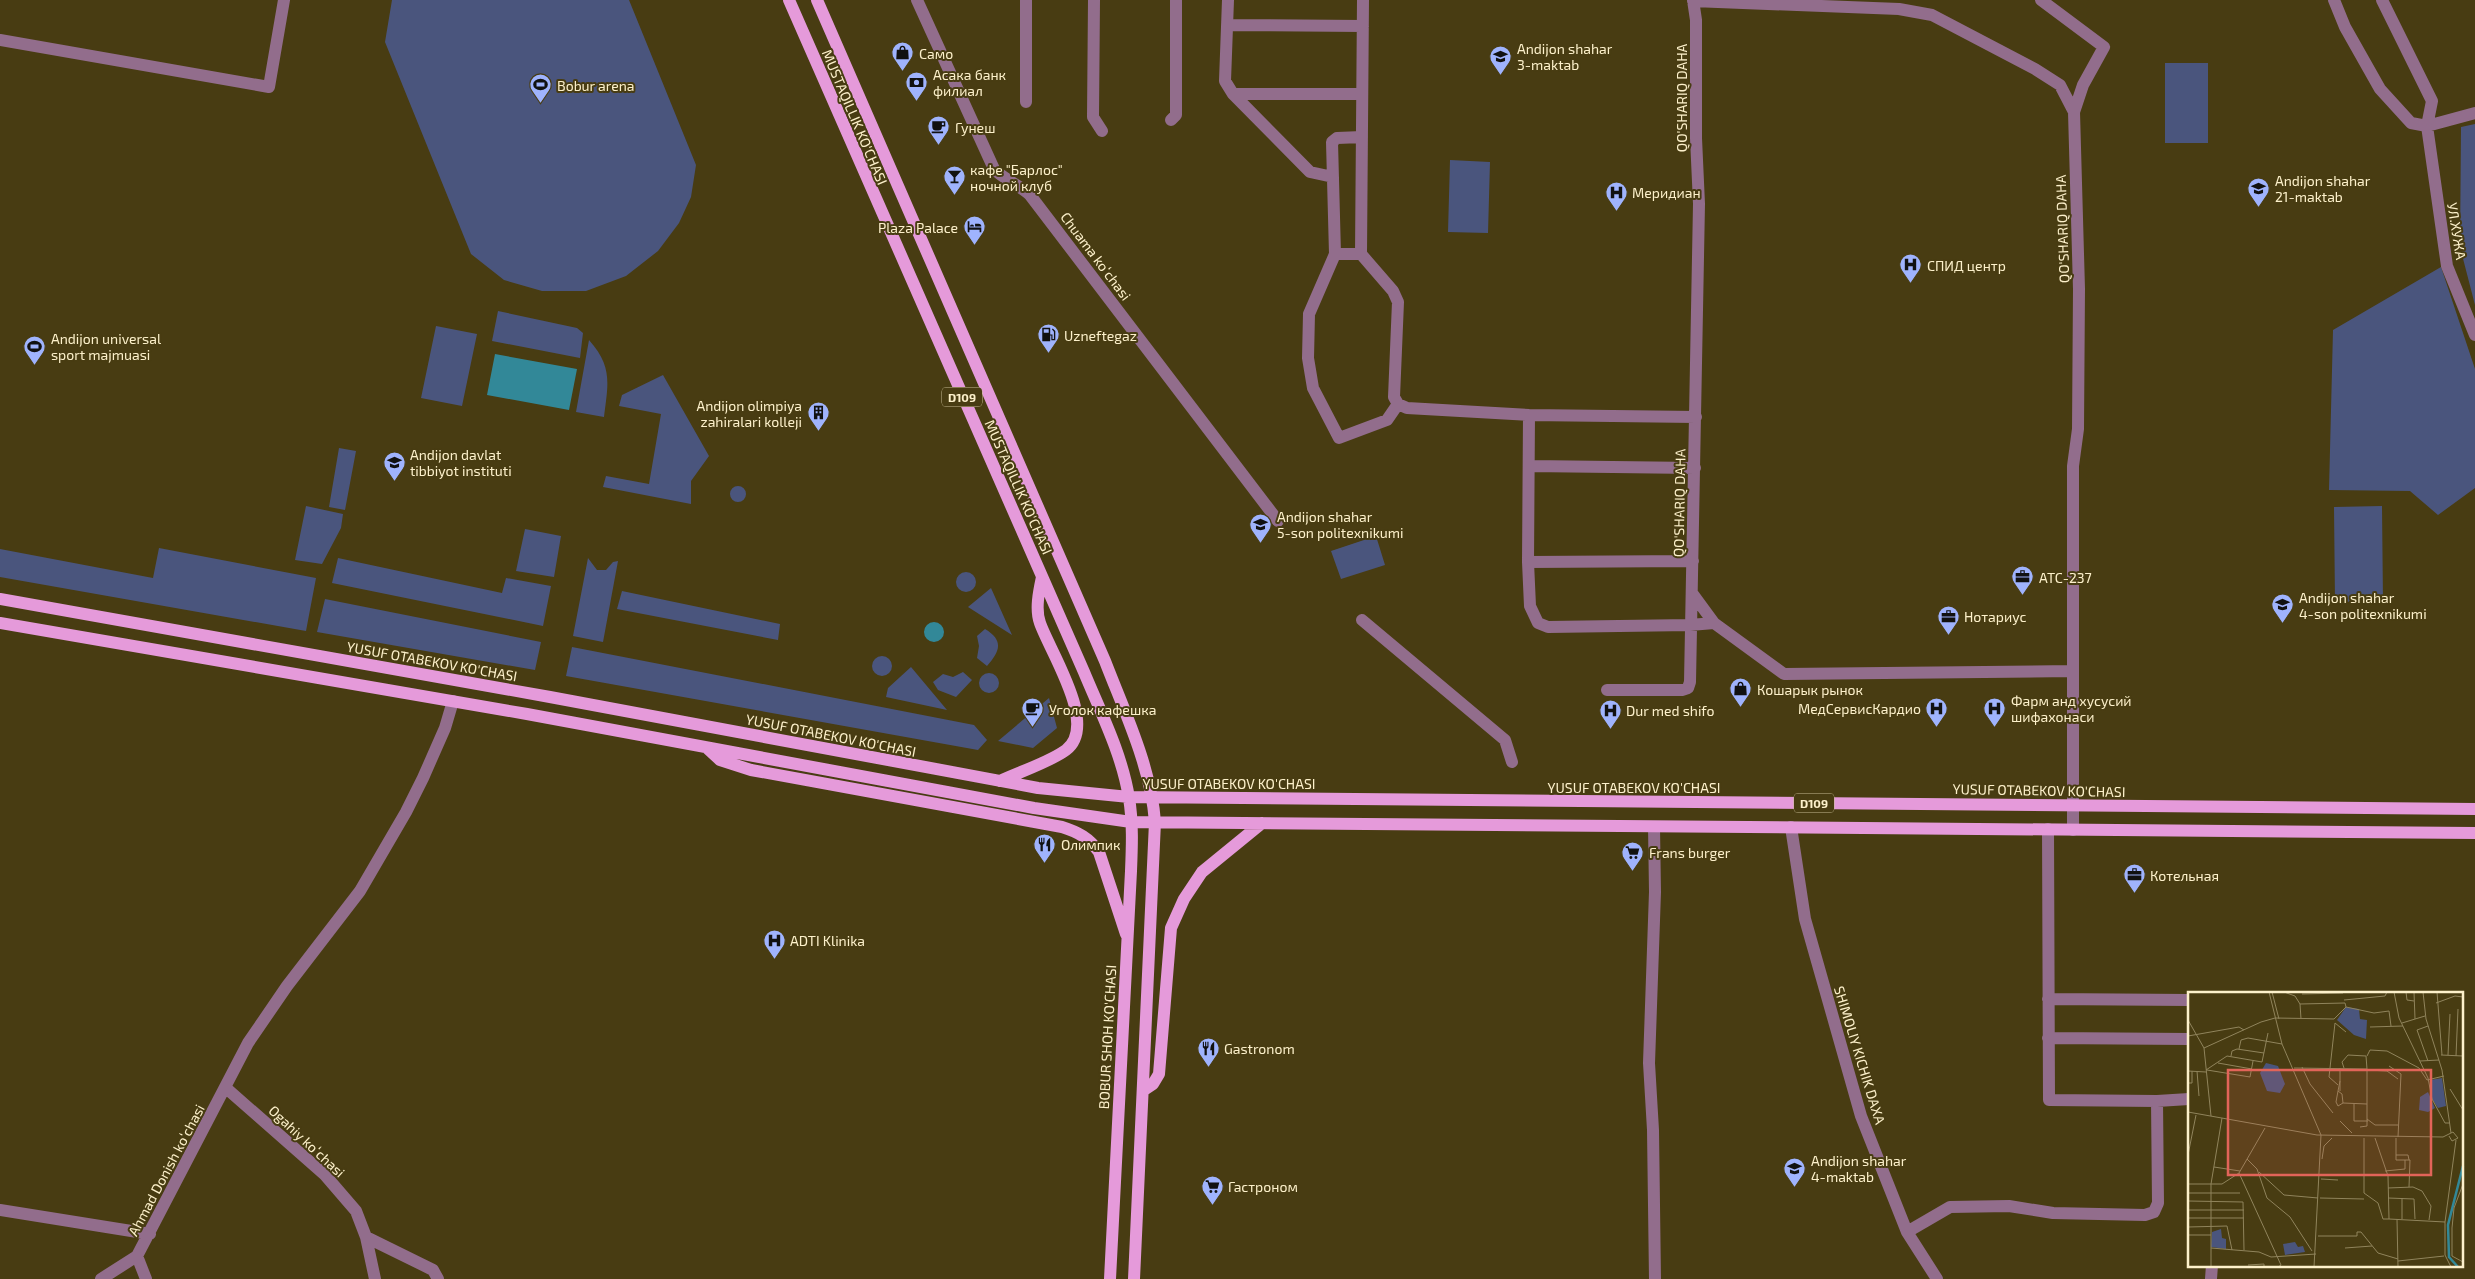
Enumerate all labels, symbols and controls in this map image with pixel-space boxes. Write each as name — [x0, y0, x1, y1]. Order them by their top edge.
place label: Andijon shahar 3-maktab — [1517, 40, 1613, 73]
shop icon: Само — [891, 41, 915, 72]
school or university icon: Andijon shahar 3-maktab — [1489, 44, 1513, 75]
street label: QO'SHARIQ DAHA — [1673, 44, 1690, 152]
place label: Само — [919, 45, 953, 62]
street label: MUSTAQILLIK KO'CHASI — [819, 47, 891, 187]
place label: Асака банк филиал — [933, 66, 1007, 99]
bank icon: Асака банк филиал — [905, 70, 929, 101]
sports icon: Bobur arena — [529, 73, 553, 104]
place label: Bobur arena — [557, 77, 635, 94]
cafe icon: Гунеш — [927, 115, 951, 146]
place label: Гунеш — [955, 119, 995, 136]
place label: кафе "Барлос" ночной клуб — [970, 161, 1063, 194]
bar icon: кафе "Барлос" ночной клуб — [942, 165, 966, 196]
place label: Andijon shahar 21-maktab — [2275, 172, 2371, 205]
street label: QO'SHARIQ DAHA — [2052, 174, 2072, 283]
school or university icon: Andijon shahar 21-maktab — [2247, 176, 2271, 207]
hospital icon: Меридиан — [1604, 180, 1628, 211]
place label: Меридиан — [1632, 184, 1701, 201]
street label: УЛ.ХУЖА — [2444, 201, 2470, 261]
street label: Chuama koʻchasi — [1057, 208, 1135, 304]
hotel icon: Plaza Palace — [962, 215, 986, 246]
place label: Plaza Palace — [878, 219, 958, 236]
hospital icon: СПИД центр — [1899, 253, 1923, 284]
place label: СПИД центр — [1927, 257, 2006, 274]
fuel station icon: Uzneftegaz — [1036, 323, 1060, 354]
place label: Uzneftegaz — [1064, 327, 1137, 344]
place label: Andijon universal sport majmuasi — [51, 330, 162, 363]
sports icon: Andijon universal sport majmuasi — [23, 334, 47, 365]
road number: D109 — [942, 388, 982, 407]
place label: Andijon olimpiya zahiralari kolleji — [696, 397, 802, 430]
building icon: Andijon olimpiya zahiralari kolleji — [806, 401, 830, 432]
street label: MUSTAQILLIK KO'CHASI — [982, 417, 1056, 557]
place label: Andijon davlat tibbiyot instituti — [410, 446, 512, 479]
street label: QO'SHARIQ DAHA — [1670, 448, 1688, 557]
school or university icon: Andijon davlat tibbiyot instituti — [382, 450, 406, 481]
place label: Andijon shahar 5-son politexnikumi — [1277, 508, 1404, 541]
school or university icon: Andijon shahar 5-son politexnikumi — [1249, 512, 1273, 543]
office icon: АТС-237 — [2011, 565, 2035, 596]
place label: АТС-237 — [2039, 569, 2092, 586]
place label: Andijon shahar 4-son politexnikumi — [2299, 589, 2427, 622]
school or university icon: Andijon shahar 4-son politexnikumi — [2271, 593, 2295, 624]
office icon: Нотариус — [1936, 604, 1960, 635]
place label: Нотариус — [1964, 608, 2027, 625]
street label: YUSUF OTABEKOV KO'CHASI — [345, 638, 519, 684]
shop icon: Кошарык рынок — [1729, 677, 1753, 708]
place label: Кошарык рынок — [1757, 681, 1864, 698]
place label: Фарм анд хусусий шифахонаси — [2011, 692, 2132, 725]
hospital icon: МедСервисКардио — [1925, 696, 1949, 727]
hospital icon: Фарм анд хусусий шифахонаси — [1983, 696, 2007, 727]
cafe icon: Уголок кафешка — [1021, 697, 1045, 728]
hospital icon: Dur med shifo — [1598, 698, 1622, 729]
place label: МедСервисКардио — [1798, 700, 1921, 717]
place label: Уголок кафешка — [1049, 701, 1156, 718]
place label: Dur med shifo — [1626, 702, 1715, 719]
street label: YUSUF OTABEKOV KO'CHASI — [745, 710, 917, 760]
street label: YUSUF OTABEKOV KO'CHASI — [1143, 775, 1315, 792]
street label: YUSUF OTABEKOV KO'CHASI — [1548, 779, 1720, 796]
street label: YUSUF OTABEKOV KO'CHASI — [1952, 780, 2126, 800]
road number: D109 — [1794, 794, 1834, 812]
restaurant icon: Олимпик — [1033, 832, 1057, 863]
place label: Олимпик — [1061, 836, 1121, 853]
supermarket icon: Frans burger — [1621, 840, 1645, 871]
place label: Frans burger — [1649, 844, 1731, 861]
office icon: Котельная — [2122, 863, 2146, 894]
place label: Котельная — [2150, 867, 2219, 884]
hospital icon: ADTI Klinika — [762, 928, 786, 959]
place label: ADTI Klinika — [790, 932, 865, 949]
street label: BOBUR SHOH KO'CHASI — [1095, 964, 1119, 1110]
street label: SHIMOLIY KICHIK DAXA — [1831, 984, 1889, 1126]
inset map — [2188, 992, 2462, 1266]
restaurant icon: Gastronom — [1196, 1036, 1220, 1067]
place label: Gastronom — [1224, 1040, 1295, 1057]
street label: Ahmad Donish koʻchasi — [124, 1101, 208, 1239]
street label: Ogahiy koʻchasi — [265, 1101, 349, 1181]
place label: Andijon shahar 4-maktab — [1811, 1152, 1907, 1185]
school or university icon: Andijon shahar 4-maktab — [1783, 1156, 1807, 1187]
supermarket icon: Гастроном — [1200, 1174, 1224, 1205]
place label: Гастроном — [1228, 1178, 1298, 1195]

